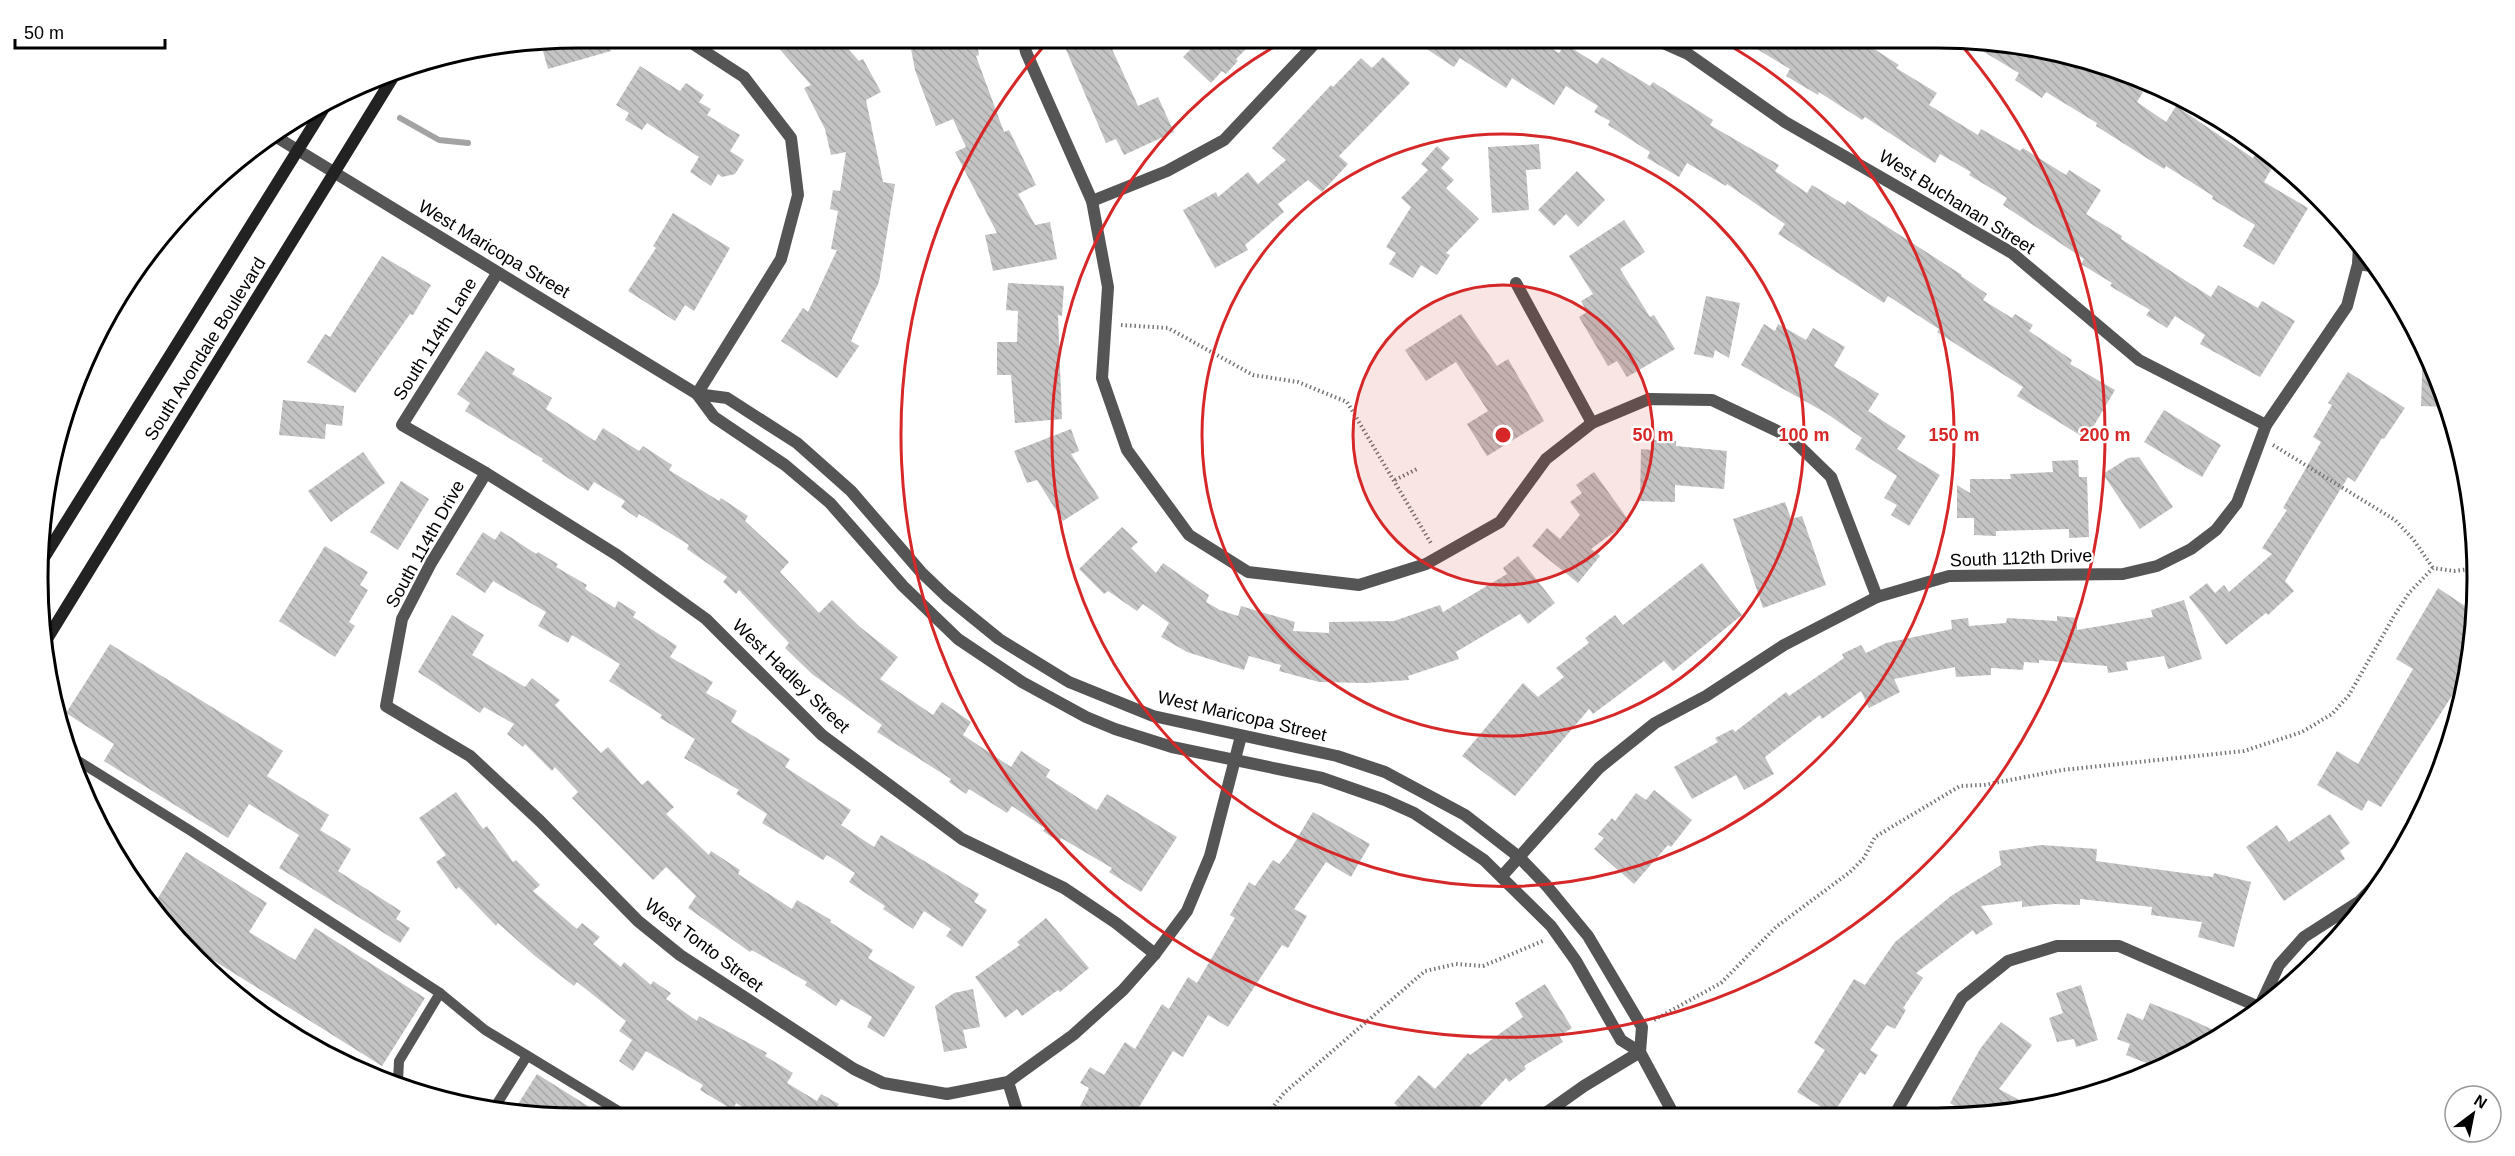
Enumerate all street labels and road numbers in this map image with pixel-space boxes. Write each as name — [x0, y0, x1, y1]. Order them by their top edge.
street label: West Buchanan Street — [1875, 146, 2039, 258]
street label: West Maricopa Street — [415, 196, 573, 302]
street label: South Avondale Boulevard — [140, 254, 270, 444]
street label: South 114th Lane — [389, 274, 481, 404]
street label: South 114th Drive — [382, 477, 468, 611]
street label: South 112th Drive — [1949, 546, 2093, 570]
street label: West Hadley Street — [728, 615, 854, 737]
street label: West Maricopa Street — [1156, 687, 1328, 745]
street label: West Tonto Street — [641, 894, 767, 996]

